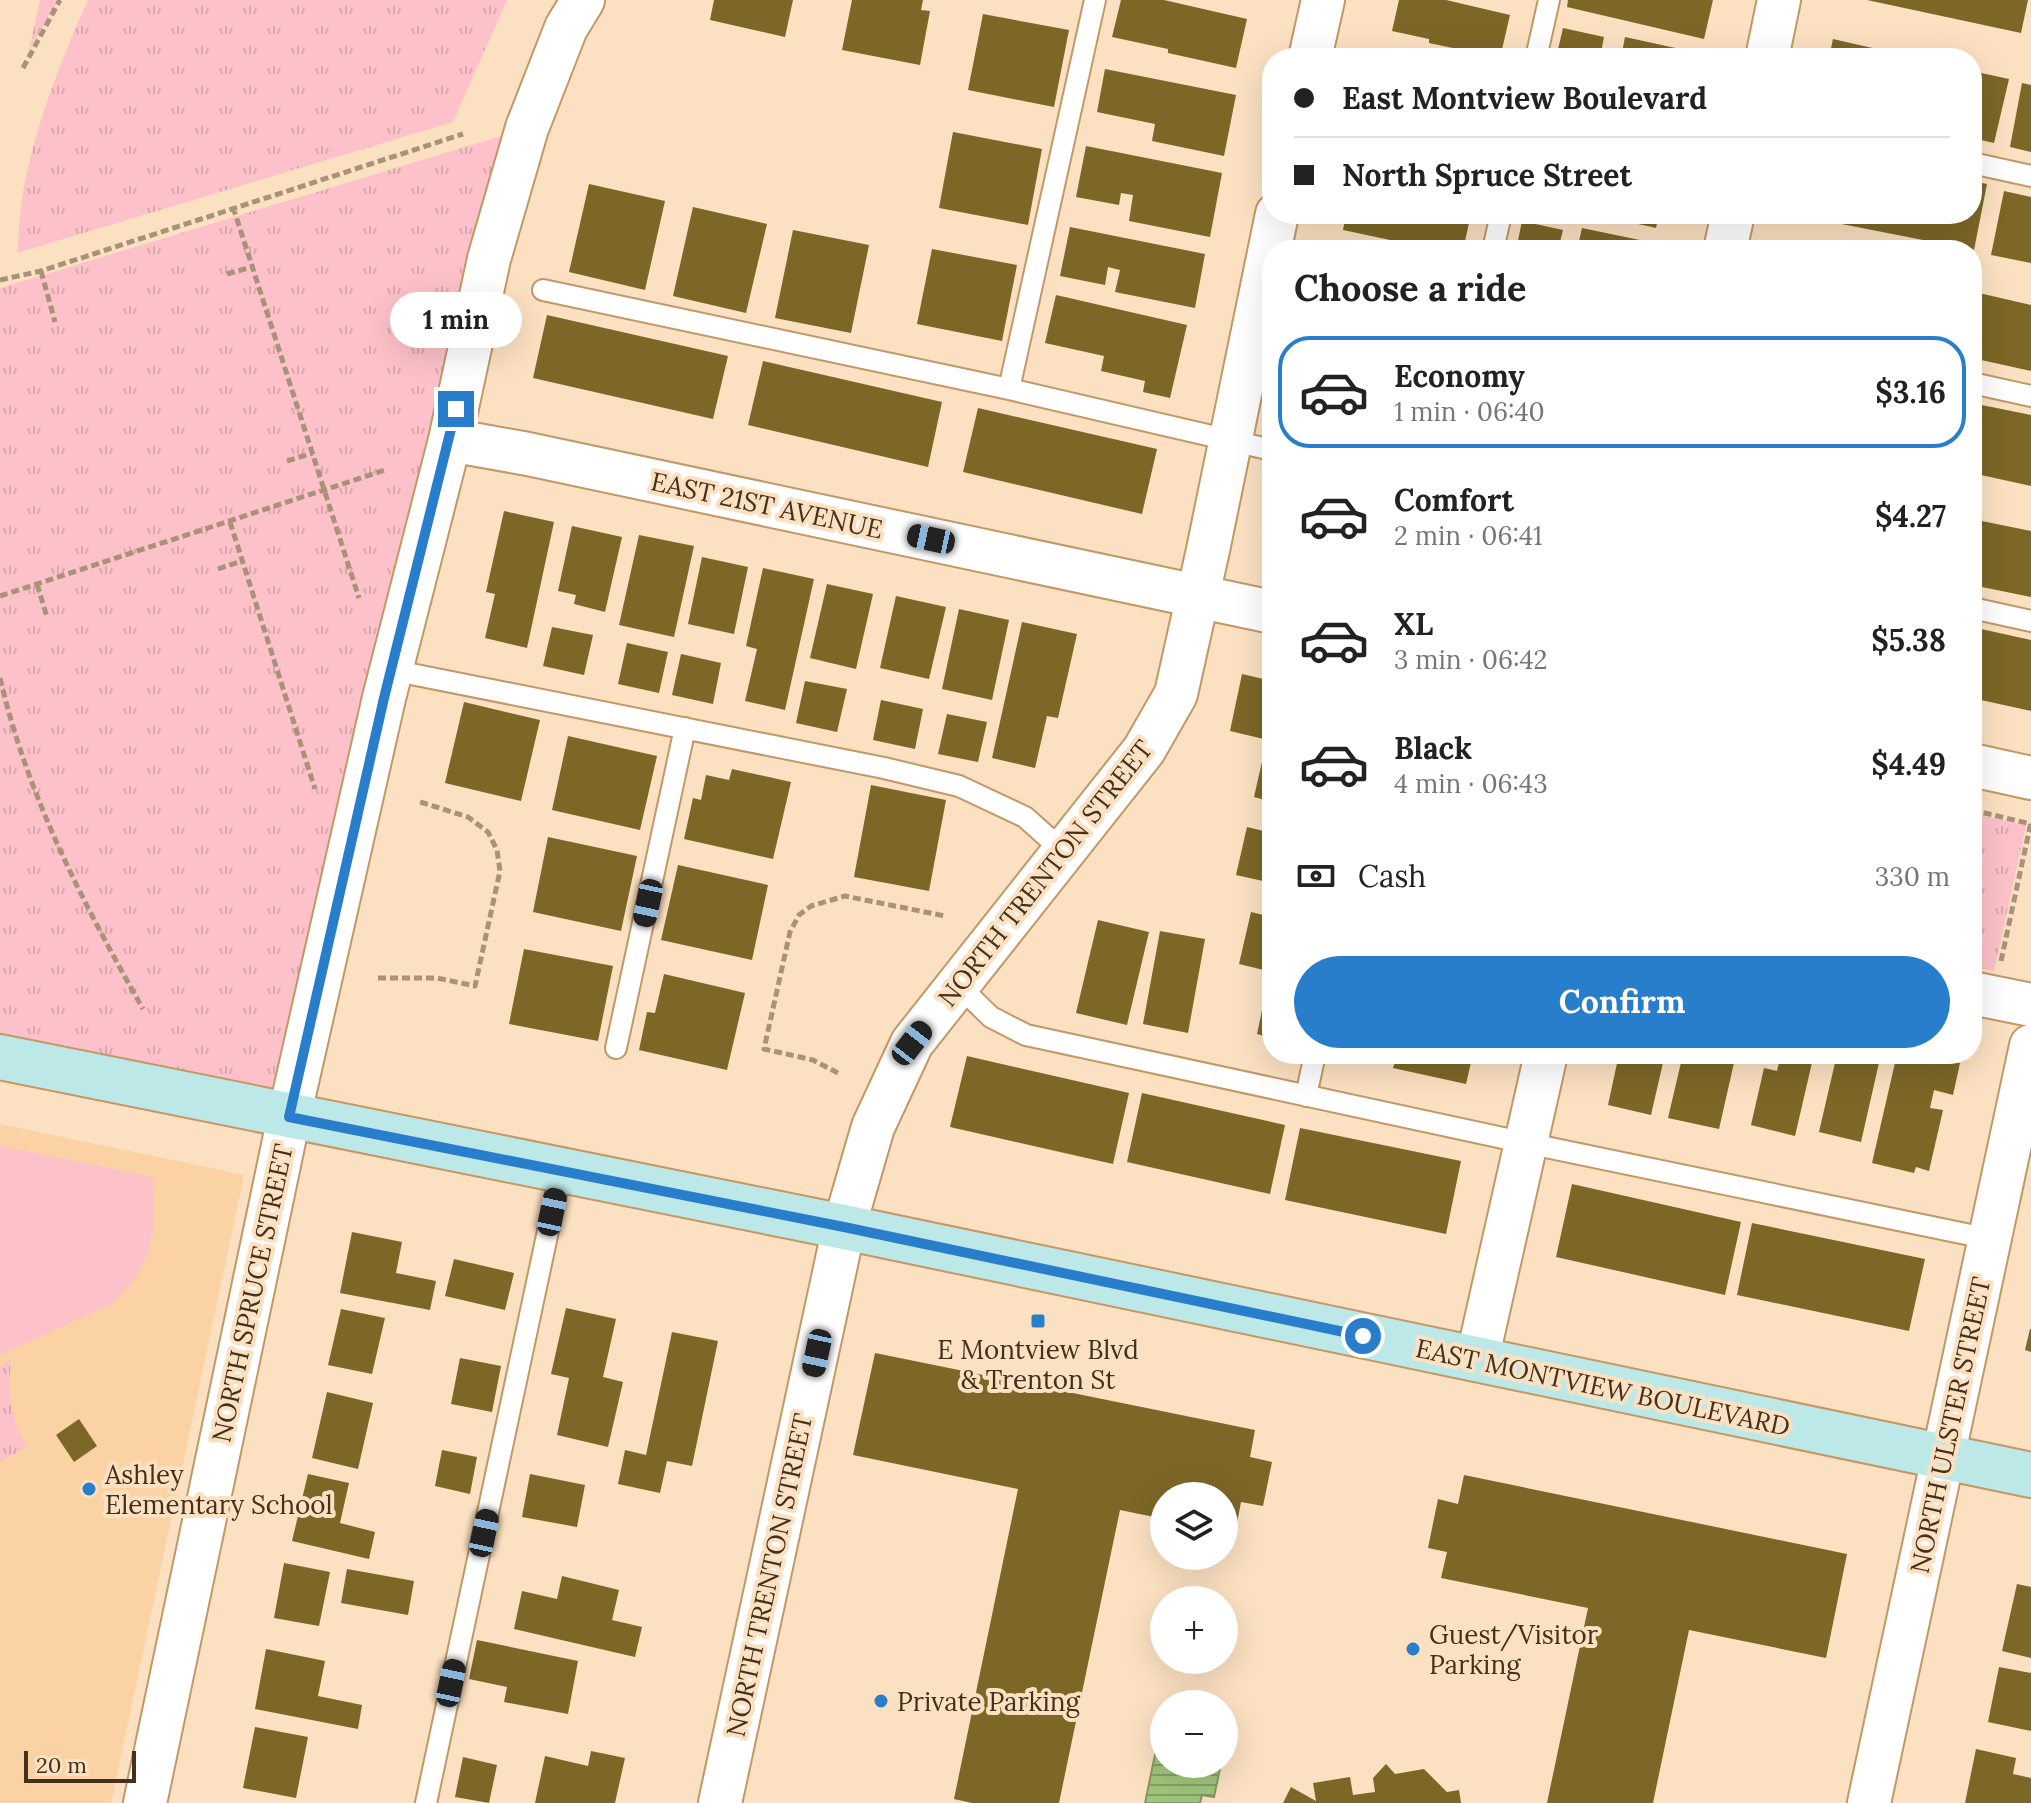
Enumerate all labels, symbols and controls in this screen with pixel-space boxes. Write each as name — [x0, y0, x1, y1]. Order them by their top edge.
text: East Montview Boulevard — [1342, 79, 1707, 117]
text: North Spruce Street — [1342, 156, 1632, 194]
text: Choose a ride — [1294, 265, 1526, 311]
callout: 1 min — [390, 293, 522, 349]
text: 1 min — [423, 303, 489, 336]
icon: car — [1298, 356, 1370, 428]
text: Economy — [1394, 357, 1525, 395]
text: $3.16 — [1875, 373, 1946, 411]
route end — [438, 391, 474, 427]
text: 1 min · 06:40 — [1394, 395, 1545, 428]
street label: EAST 21ST AVENUE — [648, 464, 886, 546]
icon: car — [1298, 480, 1370, 552]
text: Comfort — [1394, 481, 1514, 519]
text: $4.27 — [1875, 497, 1946, 535]
text: 2 min · 06:41 — [1394, 519, 1543, 552]
car — [905, 522, 957, 556]
icon: car — [1298, 604, 1370, 676]
text: XL — [1394, 605, 1433, 643]
text: $5.38 — [1871, 621, 1946, 659]
text: 3 min · 06:42 — [1394, 643, 1548, 676]
icon: car — [1298, 728, 1370, 800]
text: Black — [1394, 729, 1472, 767]
street label: NORTH TRENTON STREET — [931, 733, 1160, 1013]
text: $4.49 — [1871, 745, 1946, 783]
text: 4 min · 06:43 — [1394, 767, 1548, 800]
icon: cash — [1294, 854, 1338, 898]
text: Cash — [1358, 857, 1426, 895]
text: 330 m — [1875, 860, 1950, 893]
car — [631, 877, 665, 929]
button: Confirm — [1294, 956, 1950, 1048]
car — [888, 1017, 936, 1069]
street label: NORTH SPRUCE STREET — [204, 1141, 300, 1445]
car — [535, 1186, 569, 1238]
street label: NORTH ULSTER STREET — [1902, 1273, 1998, 1576]
marker: E Montview Blvd & Trenton St — [1029, 1312, 1047, 1330]
route start — [1345, 1318, 1381, 1354]
car — [800, 1327, 834, 1379]
street label: EAST MONTVIEW BOULEVARD — [1413, 1331, 1793, 1443]
place label: E Montview Blvd & Trenton St — [937, 1333, 1139, 1396]
street label: NORTH TRENTON STREET — [719, 1410, 819, 1740]
place label: Ashley Elementary School — [104, 1458, 333, 1521]
marker: Ashley Elementary School — [80, 1480, 98, 1498]
map controls — [1150, 1482, 1238, 1778]
button: layers — [1150, 1482, 1238, 1570]
car — [467, 1507, 501, 1559]
button: + — [1150, 1586, 1238, 1674]
place label: Guest/Visitor Parking — [1429, 1618, 1599, 1681]
marker: Guest/Visitor Parking — [1404, 1640, 1422, 1658]
car — [434, 1657, 468, 1709]
place label: Private Parking — [897, 1685, 1081, 1718]
button: − — [1150, 1690, 1238, 1778]
marker: Private Parking — [872, 1692, 890, 1710]
scale bar — [24, 1747, 136, 1783]
text: 20 m — [36, 1751, 87, 1779]

